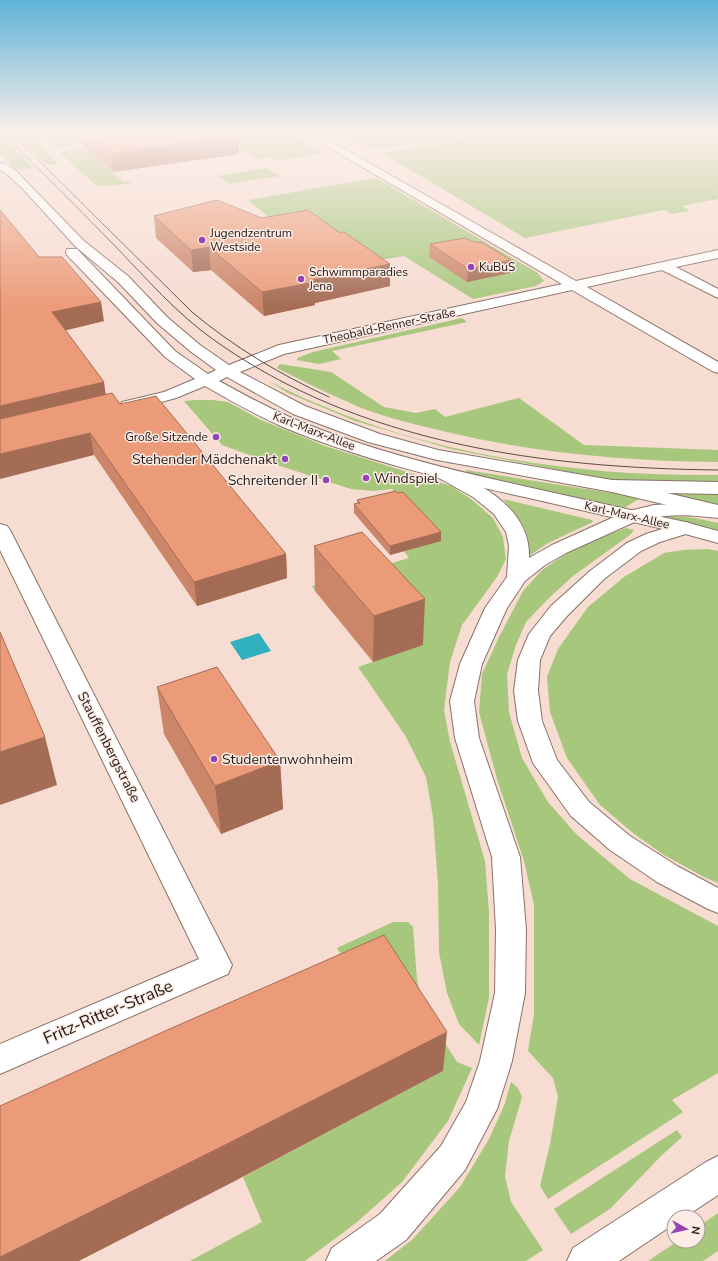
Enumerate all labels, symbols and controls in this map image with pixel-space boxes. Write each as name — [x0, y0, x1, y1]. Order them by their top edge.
place label: Jugendzentrum Westside — [209, 225, 292, 255]
marker: Jugendzentrum Westside — [197, 235, 207, 245]
place label: KuBuS — [479, 259, 515, 275]
marker: KuBuS — [466, 262, 476, 272]
place label: Schwimmparadies Jena — [308, 264, 408, 294]
marker: Schwimmparadies Jena — [296, 274, 306, 284]
street label: Theobald-Renner-Straße — [321, 304, 457, 348]
street label: Karl-Marx-Allee — [271, 408, 357, 454]
place label: Große Sitzende — [125, 429, 208, 445]
marker: Große Sitzende — [211, 432, 221, 442]
place label: Stehender Mädchenakt — [132, 450, 277, 469]
marker: Stehender Mädchenakt — [280, 454, 290, 464]
place label: Windspiel — [374, 469, 439, 488]
place label: Schreitender II — [228, 471, 318, 490]
marker: Windspiel — [361, 473, 371, 483]
marker: Schreitender II — [321, 475, 331, 485]
street label: Karl-Marx-Allee — [583, 497, 671, 533]
street label: Stauffenbergstraße — [73, 688, 145, 806]
place label: Studentenwohnheim — [222, 750, 353, 769]
marker: Studentenwohnheim — [209, 754, 219, 764]
street label: Fritz-Ritter-Straße — [40, 974, 176, 1050]
north arrow — [666, 1209, 706, 1249]
text: N — [687, 1225, 703, 1235]

